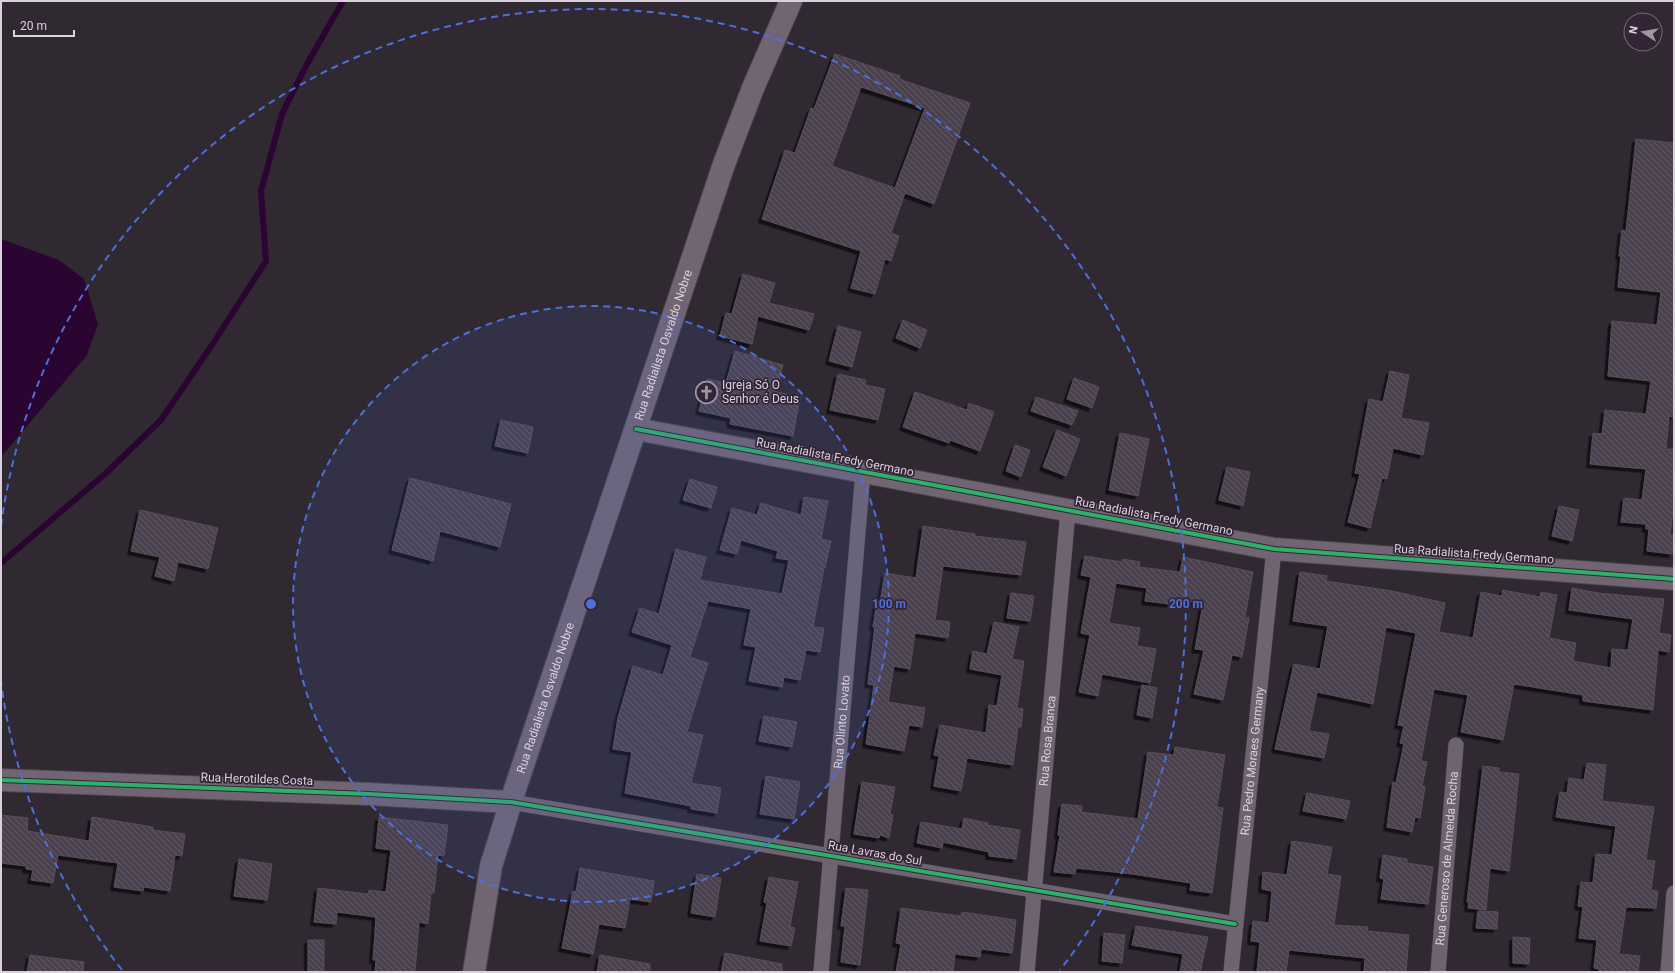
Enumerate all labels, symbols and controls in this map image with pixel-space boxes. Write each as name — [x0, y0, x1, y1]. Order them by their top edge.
scale bar — [14, 12, 74, 38]
north arrow — [1623, 12, 1663, 52]
text: 20 m — [20, 19, 47, 33]
text: N — [1627, 25, 1641, 35]
street label: Rua Radialista Osvaldo Nobre — [632, 268, 695, 422]
place label: Igreja Só O Senhor é Deus — [722, 378, 799, 406]
church icon: Igreja Só O Senhor é Deus — [694, 379, 720, 405]
street label: Rua Radialista Fredy Germano — [755, 435, 915, 479]
street label: Rua Radialista Fredy Germano — [1074, 494, 1234, 538]
street label: Rua Radialista Fredy Germano — [1393, 541, 1555, 567]
centre of rings — [584, 597, 598, 611]
text: 100 m — [872, 597, 906, 611]
text: 200 m — [1169, 597, 1203, 611]
street label: Rua Radialista Osvaldo Nobre — [514, 621, 577, 775]
street label: Rua Olinto Lovato — [831, 674, 853, 769]
street label: Rua Pedro Moraes Germany — [1238, 686, 1267, 836]
street label: Rua Rosa Branca — [1037, 695, 1059, 787]
street label: Rua Herotildes Costa — [200, 770, 314, 788]
street label: Rua Generoso de Almeida Rocha — [1433, 771, 1461, 946]
street label: Rua Lavras do Sul — [827, 838, 923, 868]

